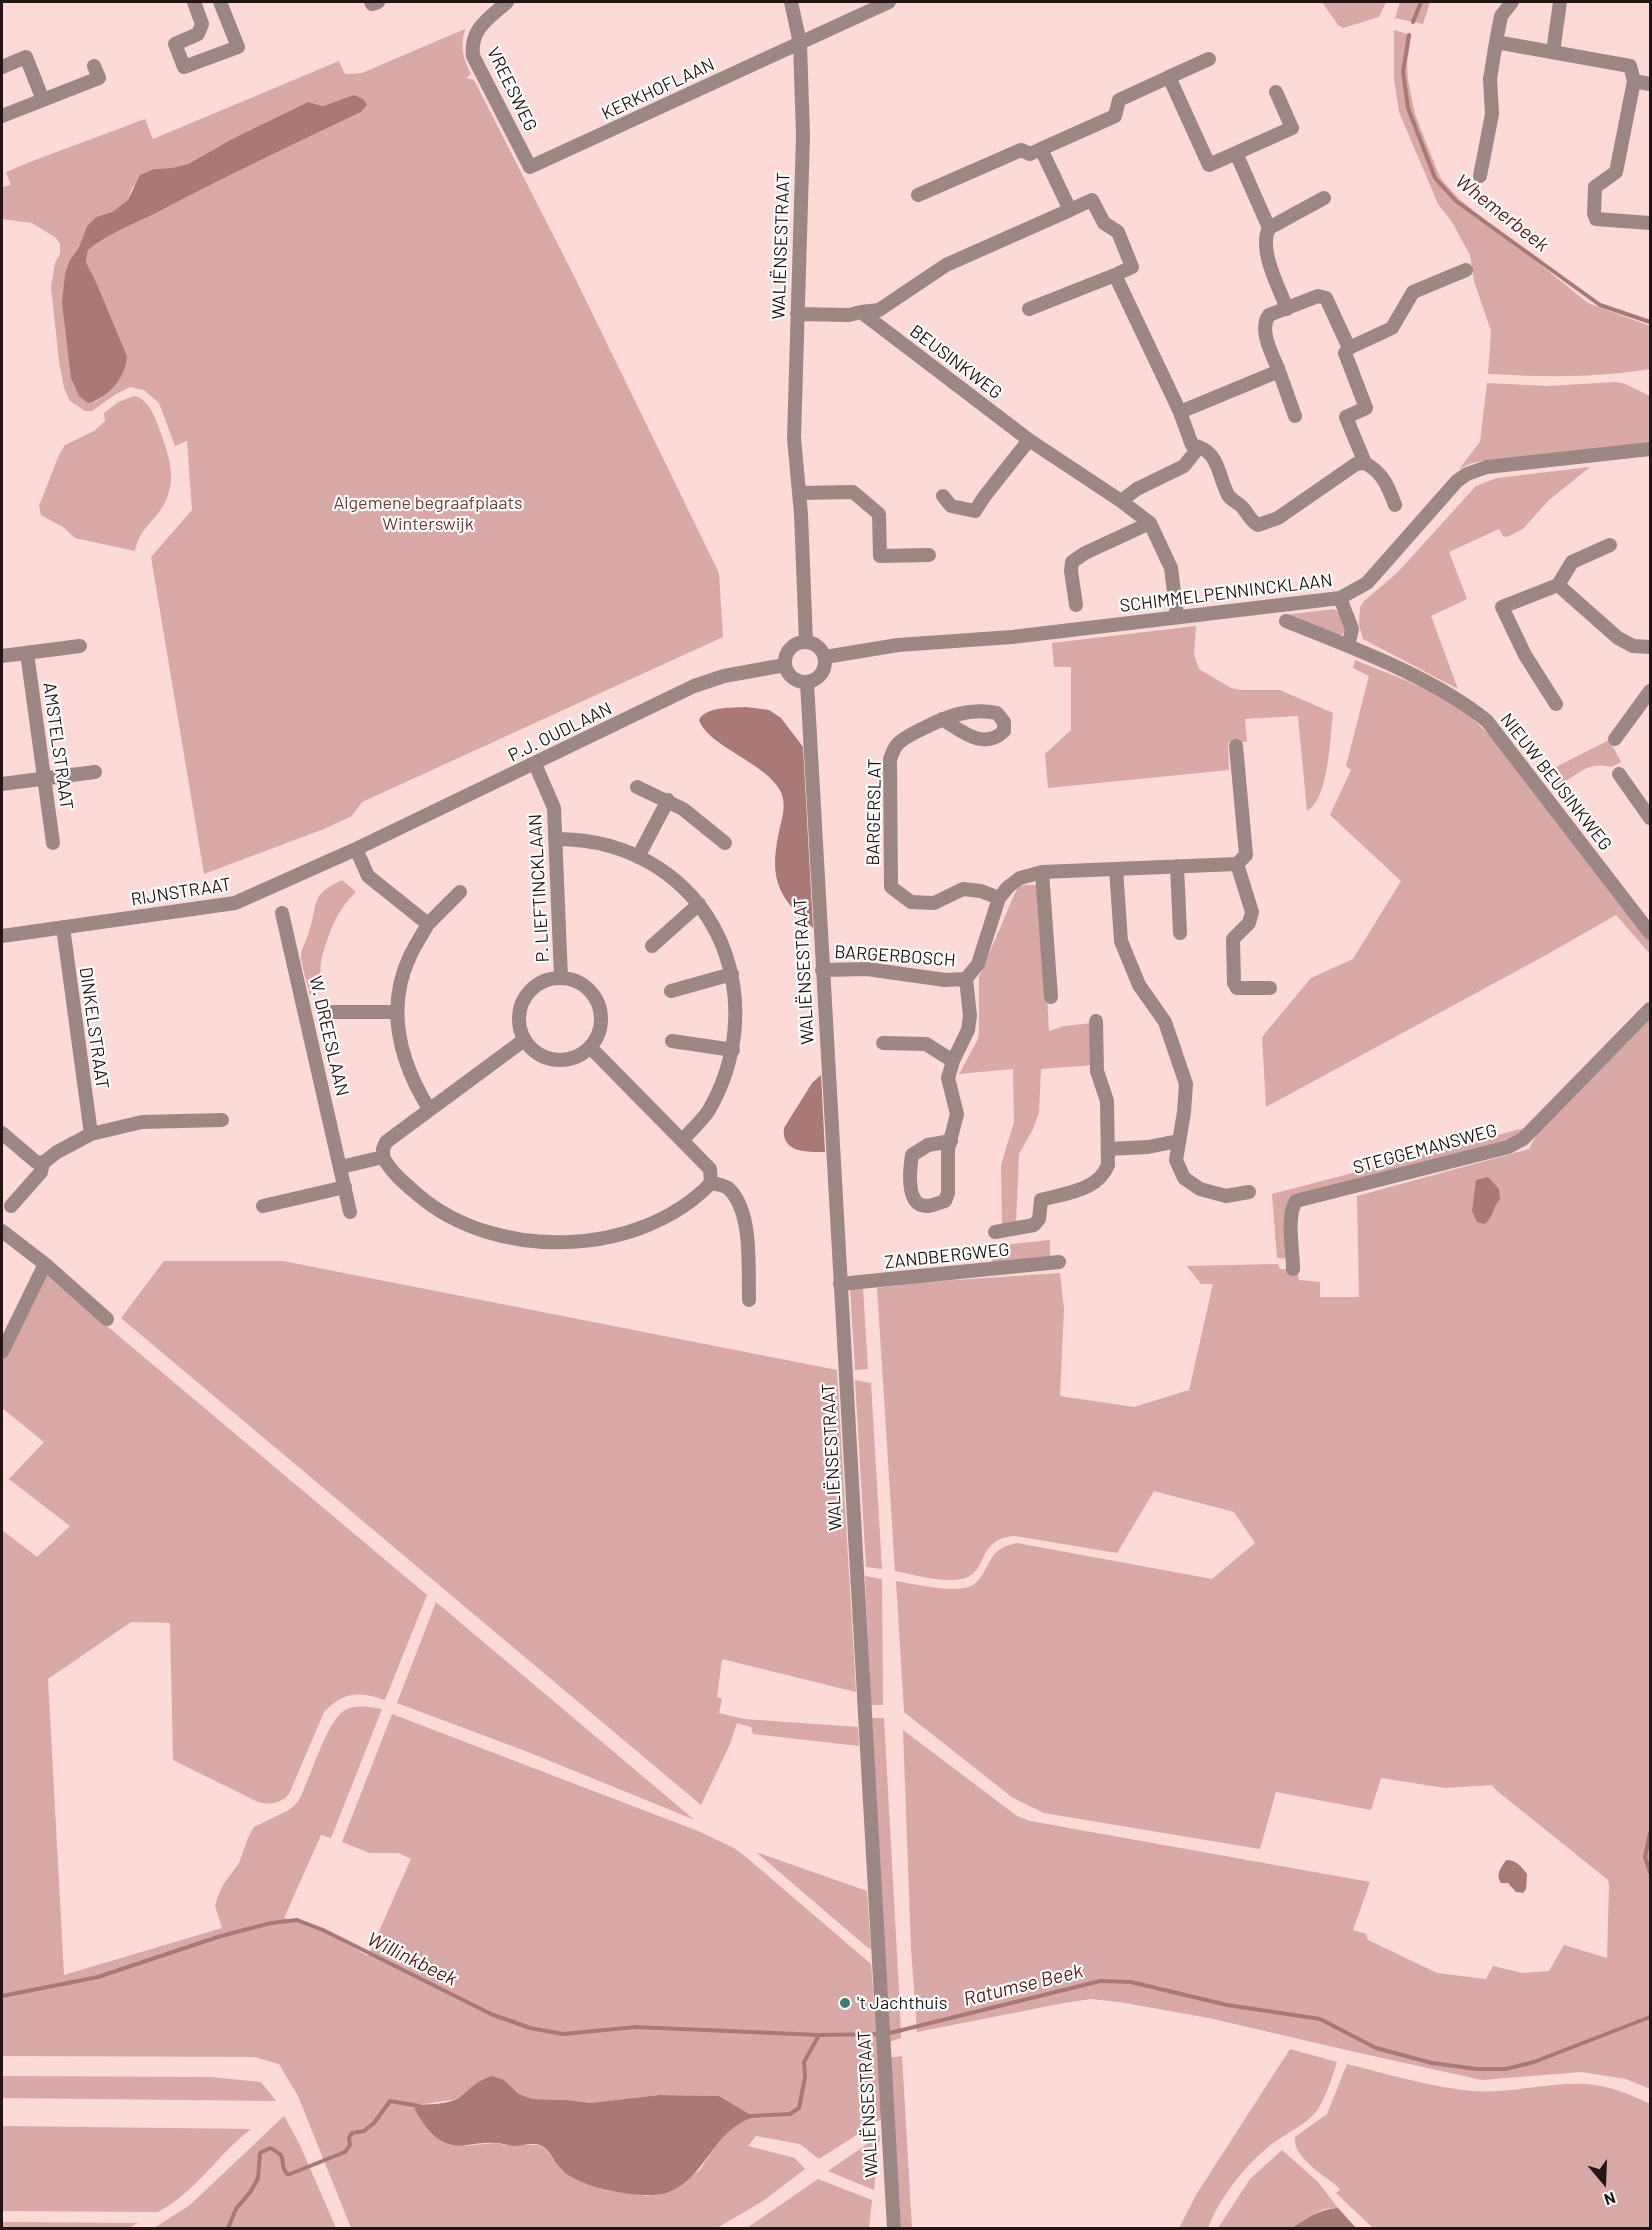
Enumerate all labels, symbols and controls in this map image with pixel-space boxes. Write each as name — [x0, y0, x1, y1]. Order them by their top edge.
street label: VREESWEG — [482, 43, 542, 135]
street label: KERKHOFLAAN — [598, 53, 718, 125]
water label: Whemerbeek — [1451, 169, 1553, 257]
street label: WALIËNSESTRAAT — [768, 172, 794, 320]
street label: BEUSINKWEG — [906, 320, 1006, 404]
park label: Algemene begraafplaats Winterswijk — [333, 492, 523, 534]
street label: SCHIMMELPENNINCKLAAN — [1118, 569, 1334, 617]
street label: AMSTELSTRAAT — [38, 681, 78, 811]
street label: P.J. OUDLAAN — [505, 698, 615, 766]
street label: NIEUW BEUSINKWEG — [1496, 709, 1616, 855]
street label: BARGERSLAT — [862, 758, 886, 866]
street label: P. LIEFTINCKLAAN — [524, 813, 554, 963]
street label: RIJNSTRAAT — [129, 873, 233, 911]
street label: WALIËNSESTRAAT — [789, 897, 819, 1045]
street label: BARGERBOSCH — [834, 941, 956, 971]
street label: DINKELSTRAAT — [75, 966, 113, 1090]
street label: W. DREESLAAN — [305, 974, 353, 1098]
street label: STEGGEMANSWEG — [1351, 1119, 1499, 1179]
street label: ZANDBERGWEG — [884, 1239, 1010, 1273]
street label: WALIËNSESTRAAT — [817, 1383, 847, 1531]
water label: Willinkbeek — [363, 1927, 461, 1991]
water label: Ratumse Beek — [961, 1959, 1085, 2011]
place label: 't Jachthuis — [857, 1992, 947, 2014]
marker: 't Jachthuis — [838, 1996, 852, 2010]
street label: WALIËNSESTRAAT — [853, 2030, 883, 2178]
north arrow — [1574, 2152, 1634, 2212]
text: N — [1602, 2189, 1618, 2210]

